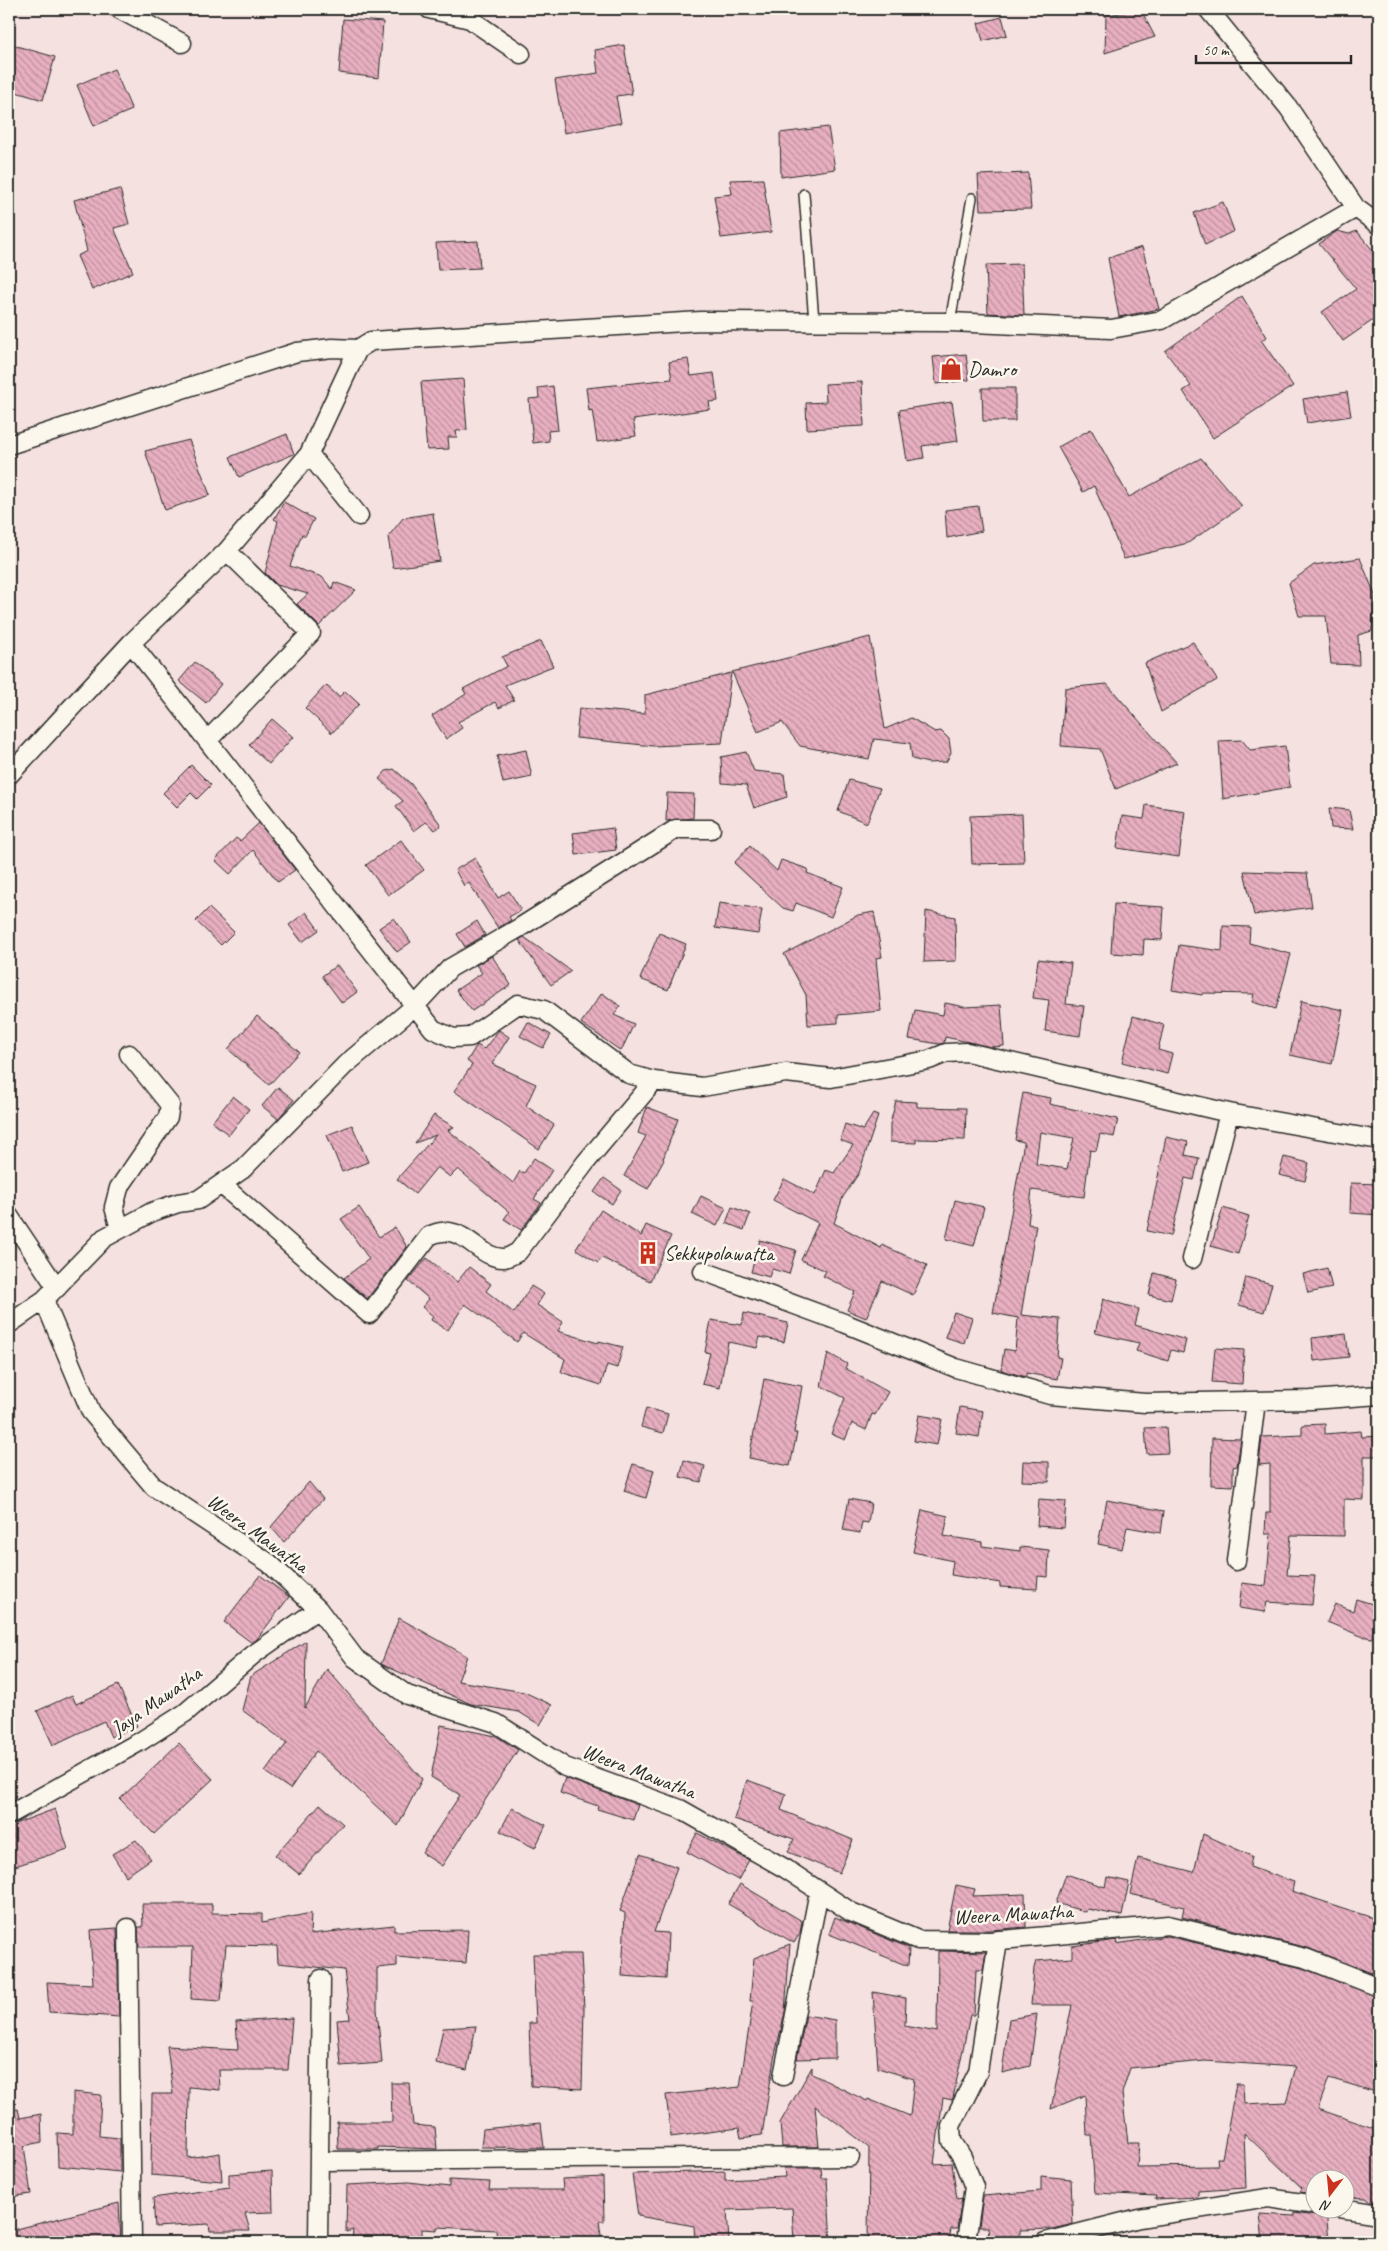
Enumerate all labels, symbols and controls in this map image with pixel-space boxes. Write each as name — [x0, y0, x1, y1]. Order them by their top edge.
scale bar — [1196, 32, 1350, 64]
text: 50 m — [1203, 41, 1230, 60]
shop icon: Damro — [938, 356, 964, 382]
place label: Damro — [968, 356, 1019, 382]
building icon: Sekkupolawatta — [635, 1240, 661, 1266]
place label: Sekkupolawatta — [664, 1240, 776, 1266]
street label: Weera Mawatha — [202, 1487, 316, 1580]
street label: Jaya Mawatha — [105, 1659, 208, 1742]
street label: Weera Mawatha — [579, 1738, 701, 1805]
street label: Weera Mawatha — [953, 1898, 1076, 1930]
north arrow — [1306, 2168, 1356, 2218]
text: N — [1318, 2196, 1333, 2215]

